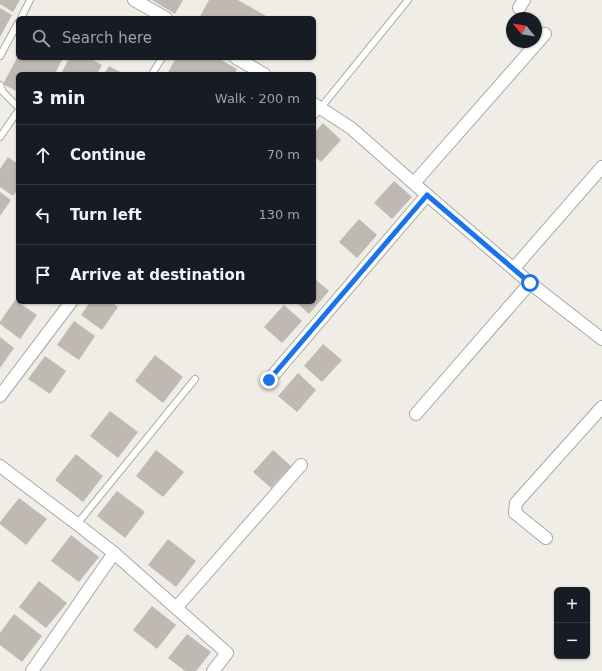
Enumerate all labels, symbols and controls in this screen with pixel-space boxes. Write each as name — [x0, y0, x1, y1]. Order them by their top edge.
north arrow — [506, 12, 542, 48]
search box — [16, 16, 316, 60]
icon: search — [30, 27, 52, 49]
text: Search here — [62, 29, 152, 47]
text: 3 min — [32, 88, 85, 108]
text: Walk · 200 m — [215, 91, 300, 106]
icon: ahead — [32, 144, 54, 166]
text: Continue — [70, 146, 146, 164]
text: 70 m — [267, 147, 300, 162]
icon: left — [32, 204, 54, 226]
text: Turn left — [70, 206, 142, 224]
text: 130 m — [258, 207, 300, 222]
icon: arrive — [32, 264, 54, 286]
text: Arrive at destination — [70, 266, 245, 284]
route start — [521, 274, 539, 292]
route end — [260, 371, 278, 389]
map controls — [554, 587, 590, 659]
button: + — [554, 587, 590, 623]
button: − — [554, 623, 590, 659]

